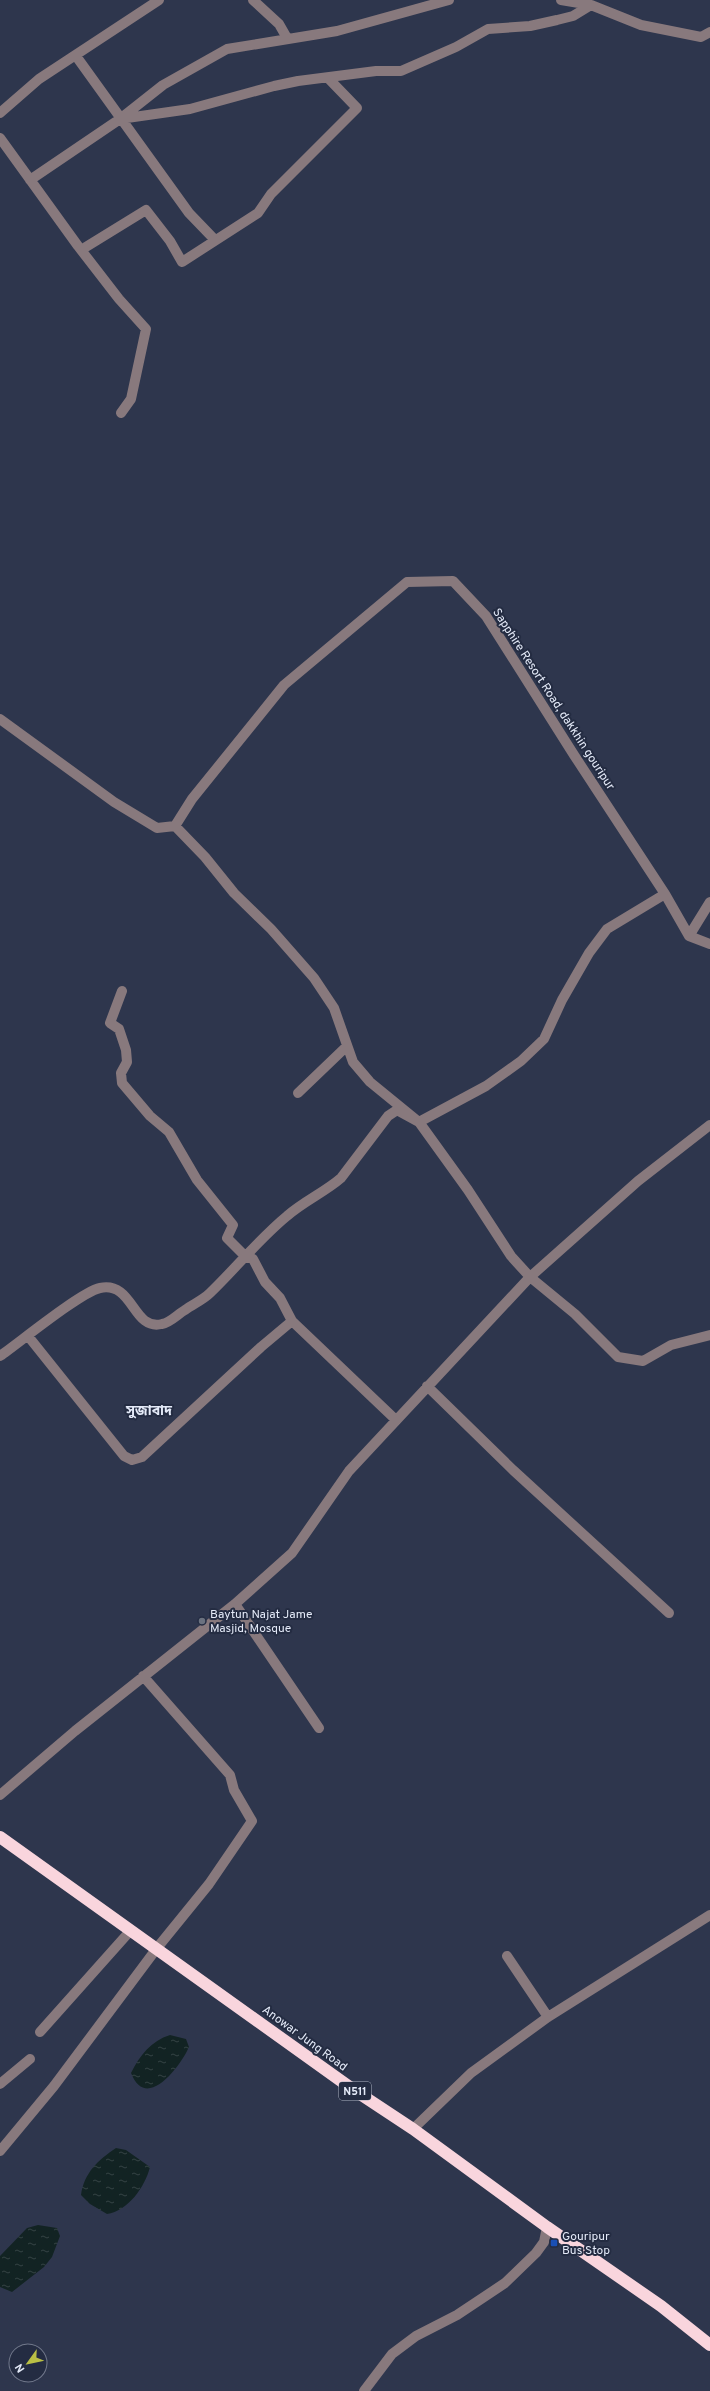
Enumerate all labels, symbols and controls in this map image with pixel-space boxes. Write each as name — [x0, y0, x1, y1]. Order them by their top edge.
street label: Sapphire Resort Road, dakkhin gouripur — [488, 606, 618, 794]
district label: সুজাবাদ — [125, 1403, 173, 1420]
place label: Baytun Najat Jame Masjid, Mosque — [210, 1607, 313, 1637]
marker: Baytun Najat Jame Masjid, Mosque — [197, 1616, 207, 1626]
street label: Anowar Jung Road — [259, 2002, 350, 2075]
road number: N511 — [339, 2082, 371, 2100]
place label: Gouripur Bus Stop — [562, 2229, 610, 2259]
marker: Gouripur Bus Stop — [549, 2238, 559, 2248]
north arrow — [8, 2343, 48, 2383]
text: N — [12, 2361, 28, 2375]

